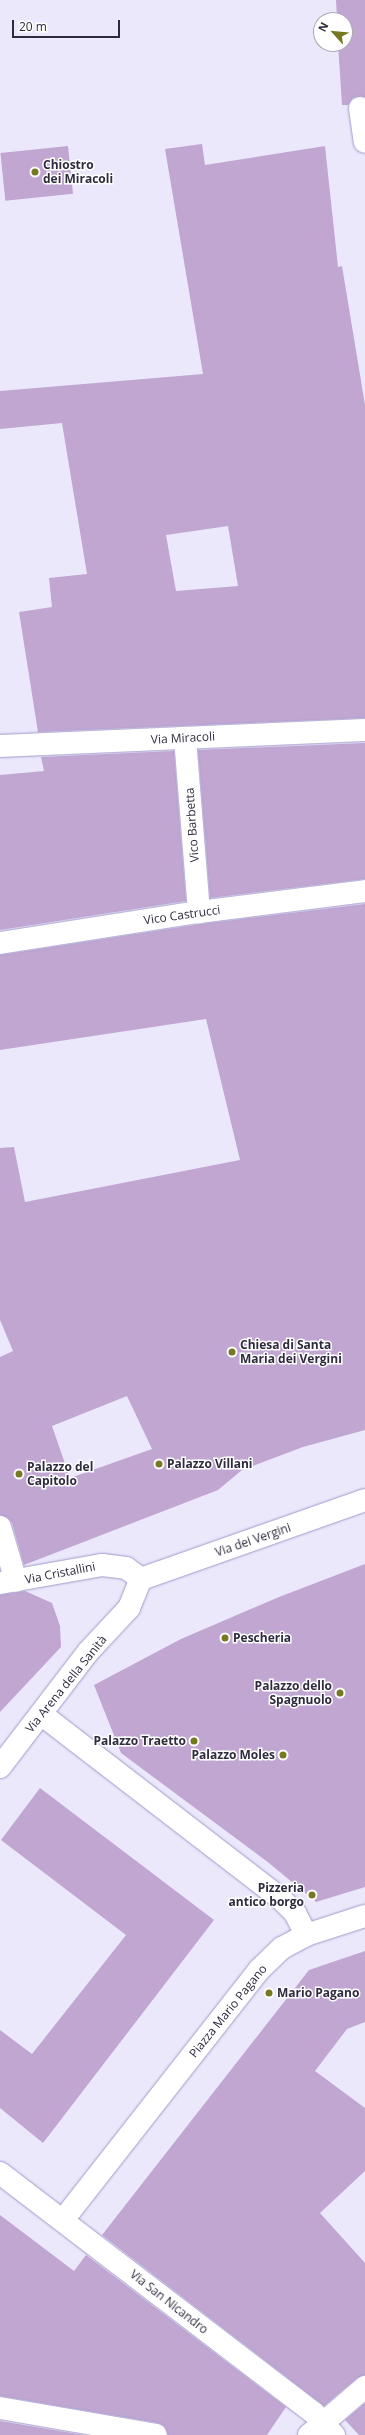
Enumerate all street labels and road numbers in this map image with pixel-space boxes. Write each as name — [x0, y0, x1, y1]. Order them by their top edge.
street label: Via Miracoli — [150, 729, 216, 747]
street label: Vico Barbetta — [182, 787, 202, 863]
street label: Vico Castrucci — [143, 902, 221, 928]
street label: Via dei Vergini — [213, 1520, 293, 1560]
street label: Via Cristallini — [23, 1559, 97, 1587]
street label: Via Arena della Sanità — [22, 1633, 110, 1735]
street label: Piazza Mario Pagano — [186, 1962, 270, 2060]
street label: Via San Nicandro — [127, 2267, 211, 2337]

